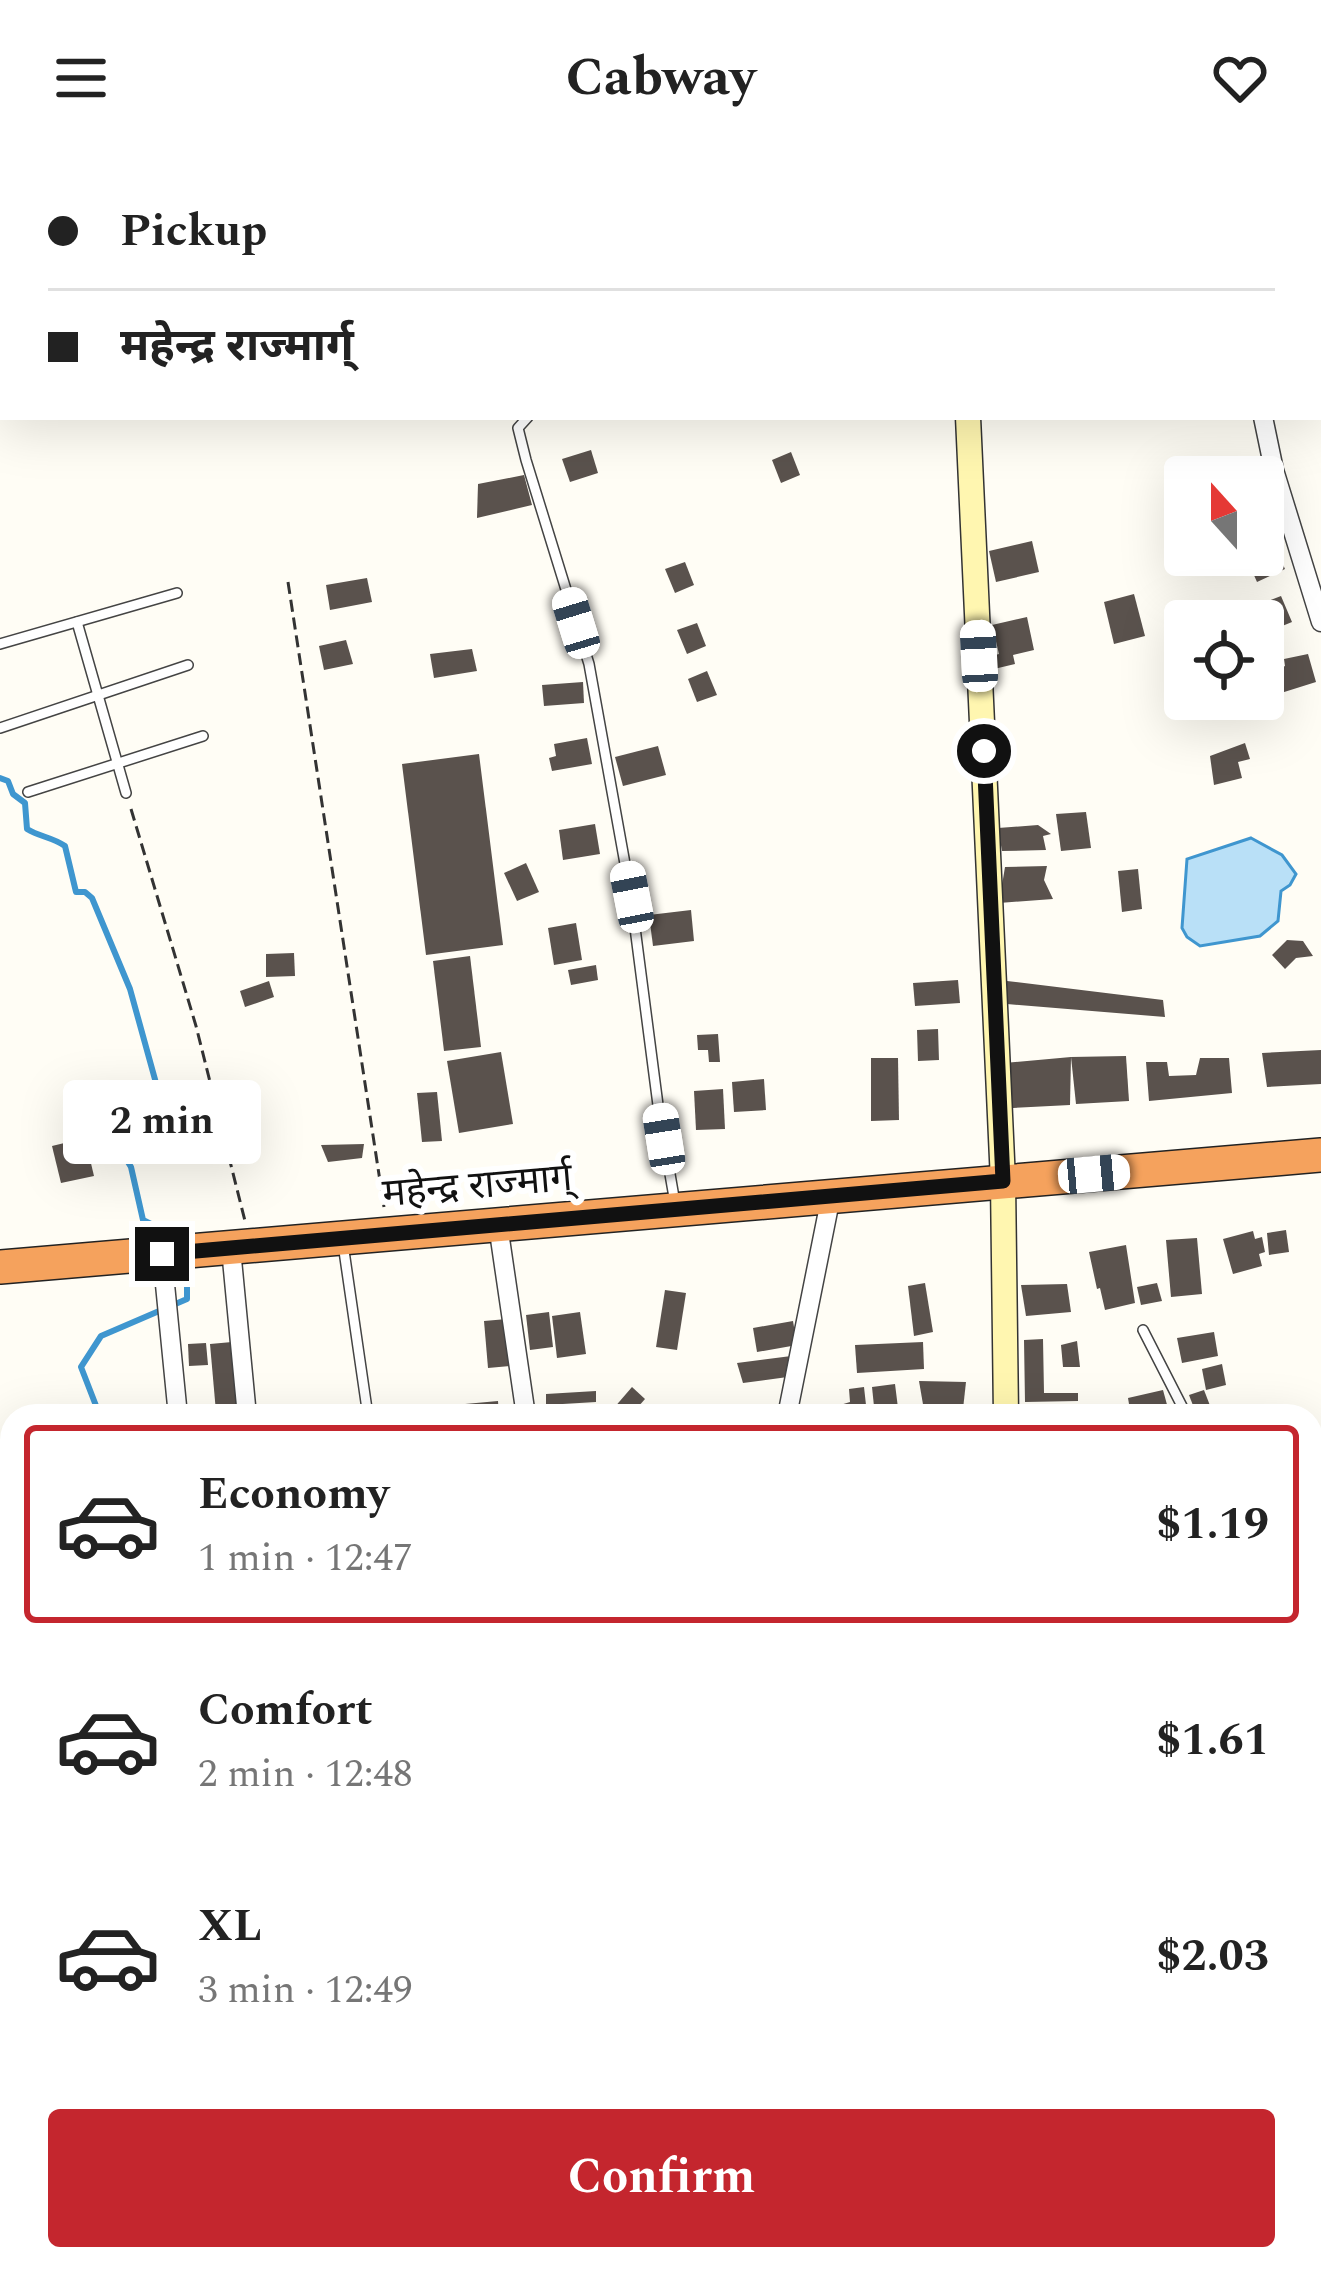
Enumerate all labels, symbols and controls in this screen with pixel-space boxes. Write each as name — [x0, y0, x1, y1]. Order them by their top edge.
text: Cabway — [565, 37, 756, 119]
icon: menu — [48, 45, 114, 111]
icon: heart — [1207, 45, 1273, 111]
text: Pickup — [120, 197, 267, 266]
text: महेन्द्र राज्मार्ग् — [120, 312, 354, 381]
north arrow — [1164, 456, 1284, 576]
map controls — [1164, 456, 1284, 720]
car — [548, 583, 604, 663]
button: locate — [1164, 600, 1284, 720]
car — [959, 619, 999, 693]
route start — [957, 724, 1011, 778]
car — [607, 858, 657, 936]
callout: 2 min — [63, 1080, 261, 1164]
text: 2 min — [110, 1092, 214, 1151]
car — [641, 1101, 687, 1177]
street label: महेन्द्र राज्मार्ग् — [380, 1148, 581, 1224]
car — [1057, 1153, 1131, 1195]
route end — [135, 1227, 189, 1281]
text: Economy — [198, 1460, 389, 1529]
icon: car — [54, 1470, 162, 1578]
text: $1.19 — [1156, 1490, 1269, 1559]
text: 1 min · 12:47 — [198, 1529, 413, 1588]
text: Comfort — [198, 1676, 373, 1745]
icon: car — [54, 1686, 162, 1794]
text: $1.61 — [1156, 1706, 1269, 1775]
text: 2 min · 12:48 — [198, 1745, 413, 1804]
text: XL — [198, 1892, 262, 1961]
icon: car — [54, 1902, 162, 2010]
text: $2.03 — [1156, 1922, 1269, 1991]
text: 3 min · 12:49 — [198, 1961, 413, 2020]
button: Confirm — [48, 2109, 1275, 2247]

